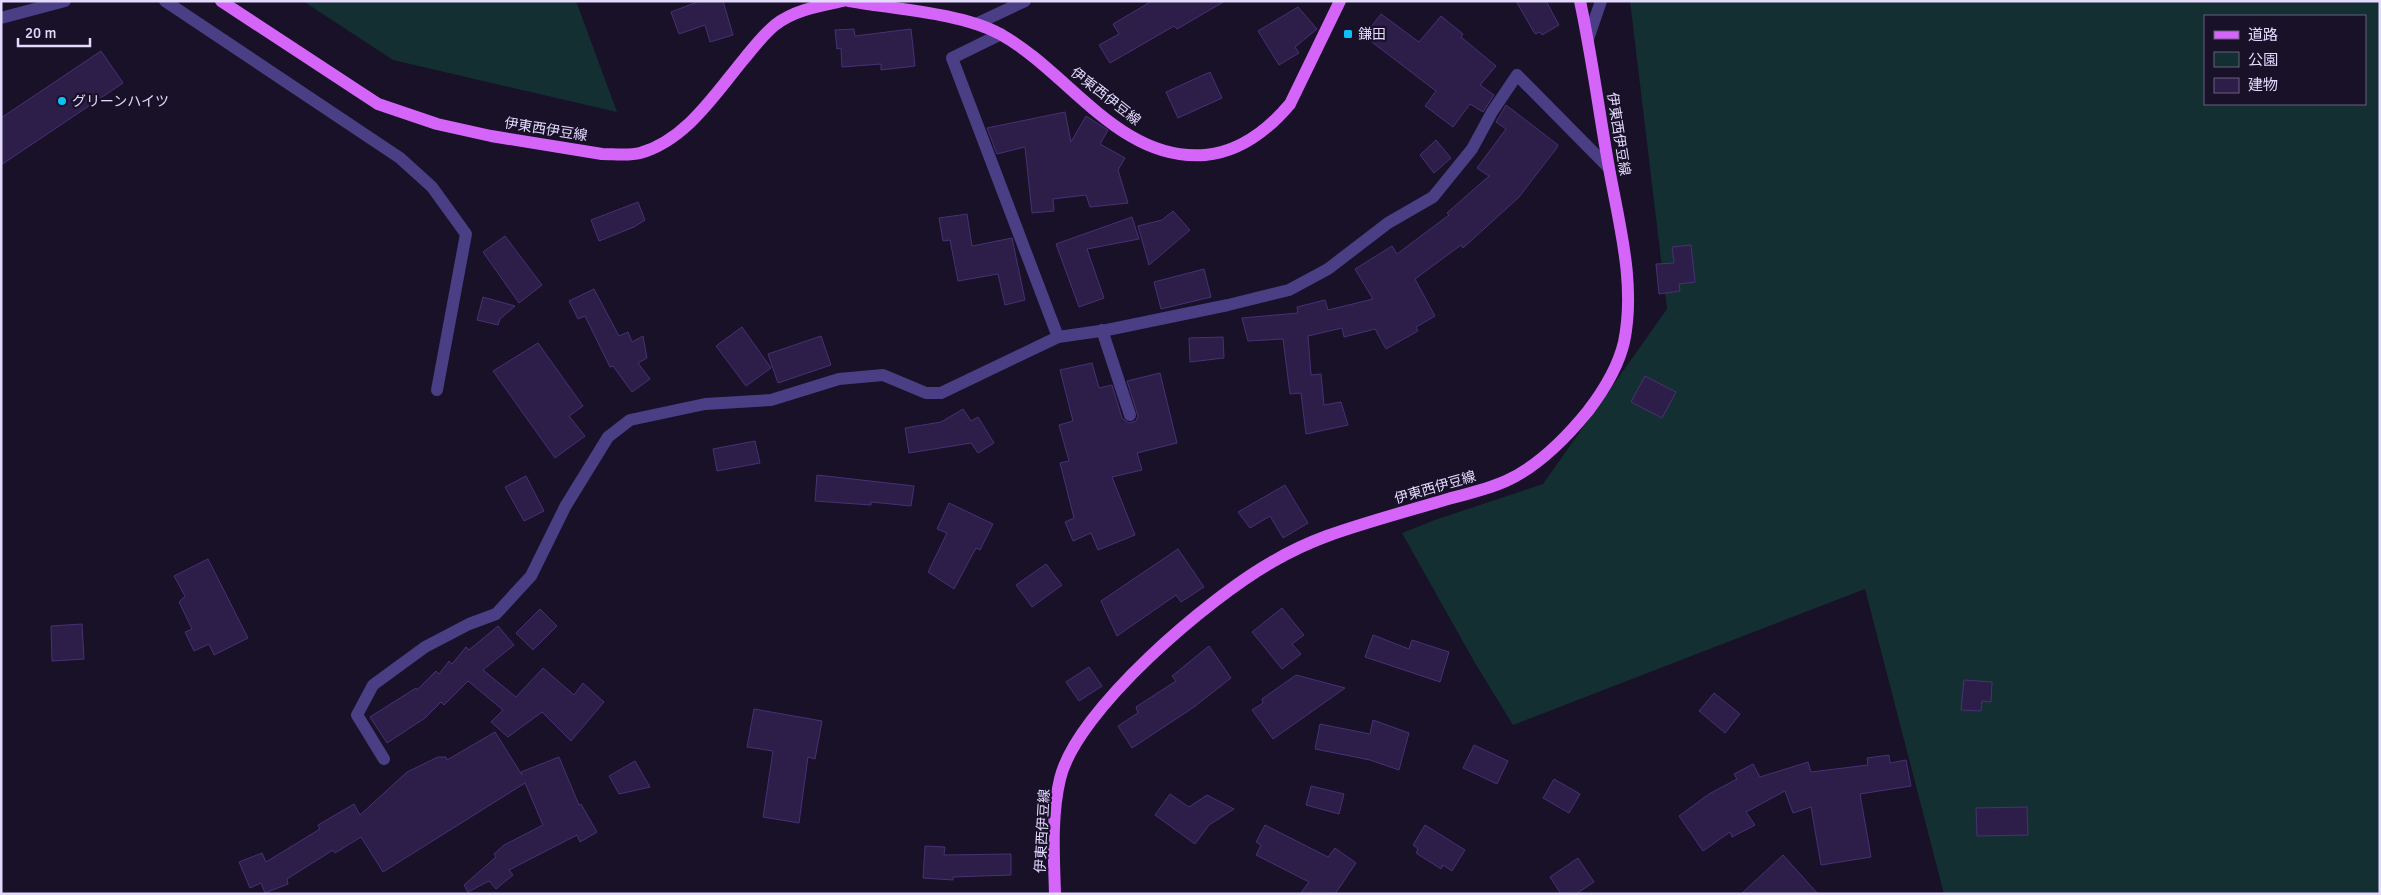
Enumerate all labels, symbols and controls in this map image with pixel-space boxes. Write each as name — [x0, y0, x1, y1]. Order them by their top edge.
scale bar — [18, 15, 90, 47]
legend — [2204, 15, 2366, 105]
text: 20 m — [25, 24, 56, 42]
place label: 鎌田 — [1358, 26, 1386, 43]
text: 道路 — [2248, 26, 2278, 44]
marker: 鎌田 — [1342, 28, 1354, 40]
text: 公園 — [2248, 51, 2278, 69]
street label: 伊東西伊豆線 — [1067, 64, 1144, 129]
text: 建物 — [2248, 76, 2278, 94]
street label: 伊東西伊豆線 — [1604, 91, 1633, 177]
place label: グリーンハイツ — [72, 93, 169, 110]
marker: グリーンハイツ — [56, 95, 68, 107]
street label: 伊東西伊豆線 — [503, 115, 589, 144]
street label: 伊東西伊豆線 — [1392, 468, 1478, 507]
street label: 伊東西伊豆線 — [1032, 789, 1053, 873]

